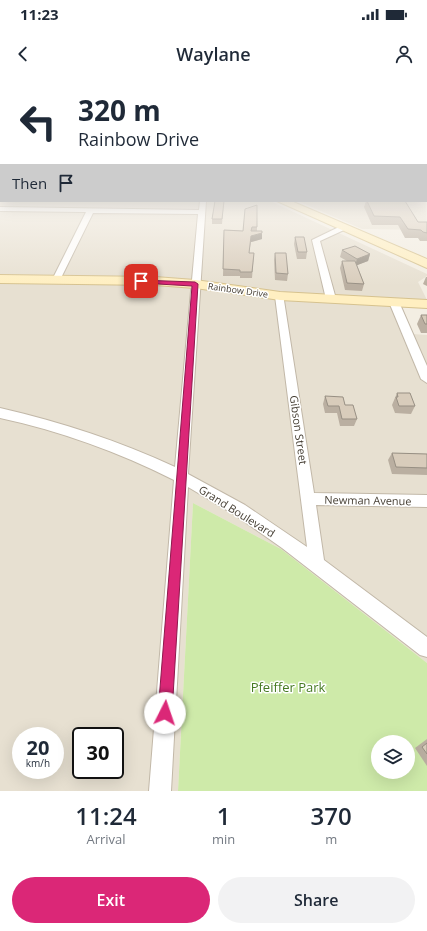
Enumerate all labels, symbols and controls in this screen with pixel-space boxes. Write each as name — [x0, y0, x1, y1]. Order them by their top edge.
text: 11:23 — [20, 4, 59, 24]
text: Waylane — [176, 42, 251, 66]
icon: back — [12, 43, 34, 65]
icon: person — [393, 43, 415, 65]
text: 320 m — [78, 91, 161, 129]
icon: left — [12, 96, 64, 148]
text: Rainbow Drive — [78, 127, 199, 151]
icon: arrive — [55, 172, 77, 194]
text: Then — [12, 173, 47, 193]
pin — [124, 264, 158, 298]
icon: arrive — [130, 270, 152, 292]
street label: Rainbow Drive — [207, 279, 269, 301]
street label: Gibson Street — [287, 394, 311, 466]
street label: Grand Boulevard — [196, 482, 278, 540]
street label: Newman Avenue — [324, 492, 412, 508]
park label: Pfeiffer Park — [251, 678, 326, 696]
position arrow — [144, 692, 186, 734]
speed limit sign: 30 — [72, 727, 124, 779]
text: 20 — [27, 734, 49, 761]
map controls — [371, 735, 415, 779]
button: layers — [371, 735, 415, 779]
text: km/h — [26, 756, 50, 770]
text: 11:24 — [75, 799, 137, 832]
text: 1 — [217, 799, 231, 832]
text: 370 — [311, 799, 352, 832]
text: Arrival — [86, 830, 126, 848]
text: min — [212, 830, 235, 848]
text: m — [325, 830, 337, 848]
button: Exit — [12, 877, 210, 923]
button: Share — [218, 877, 415, 923]

